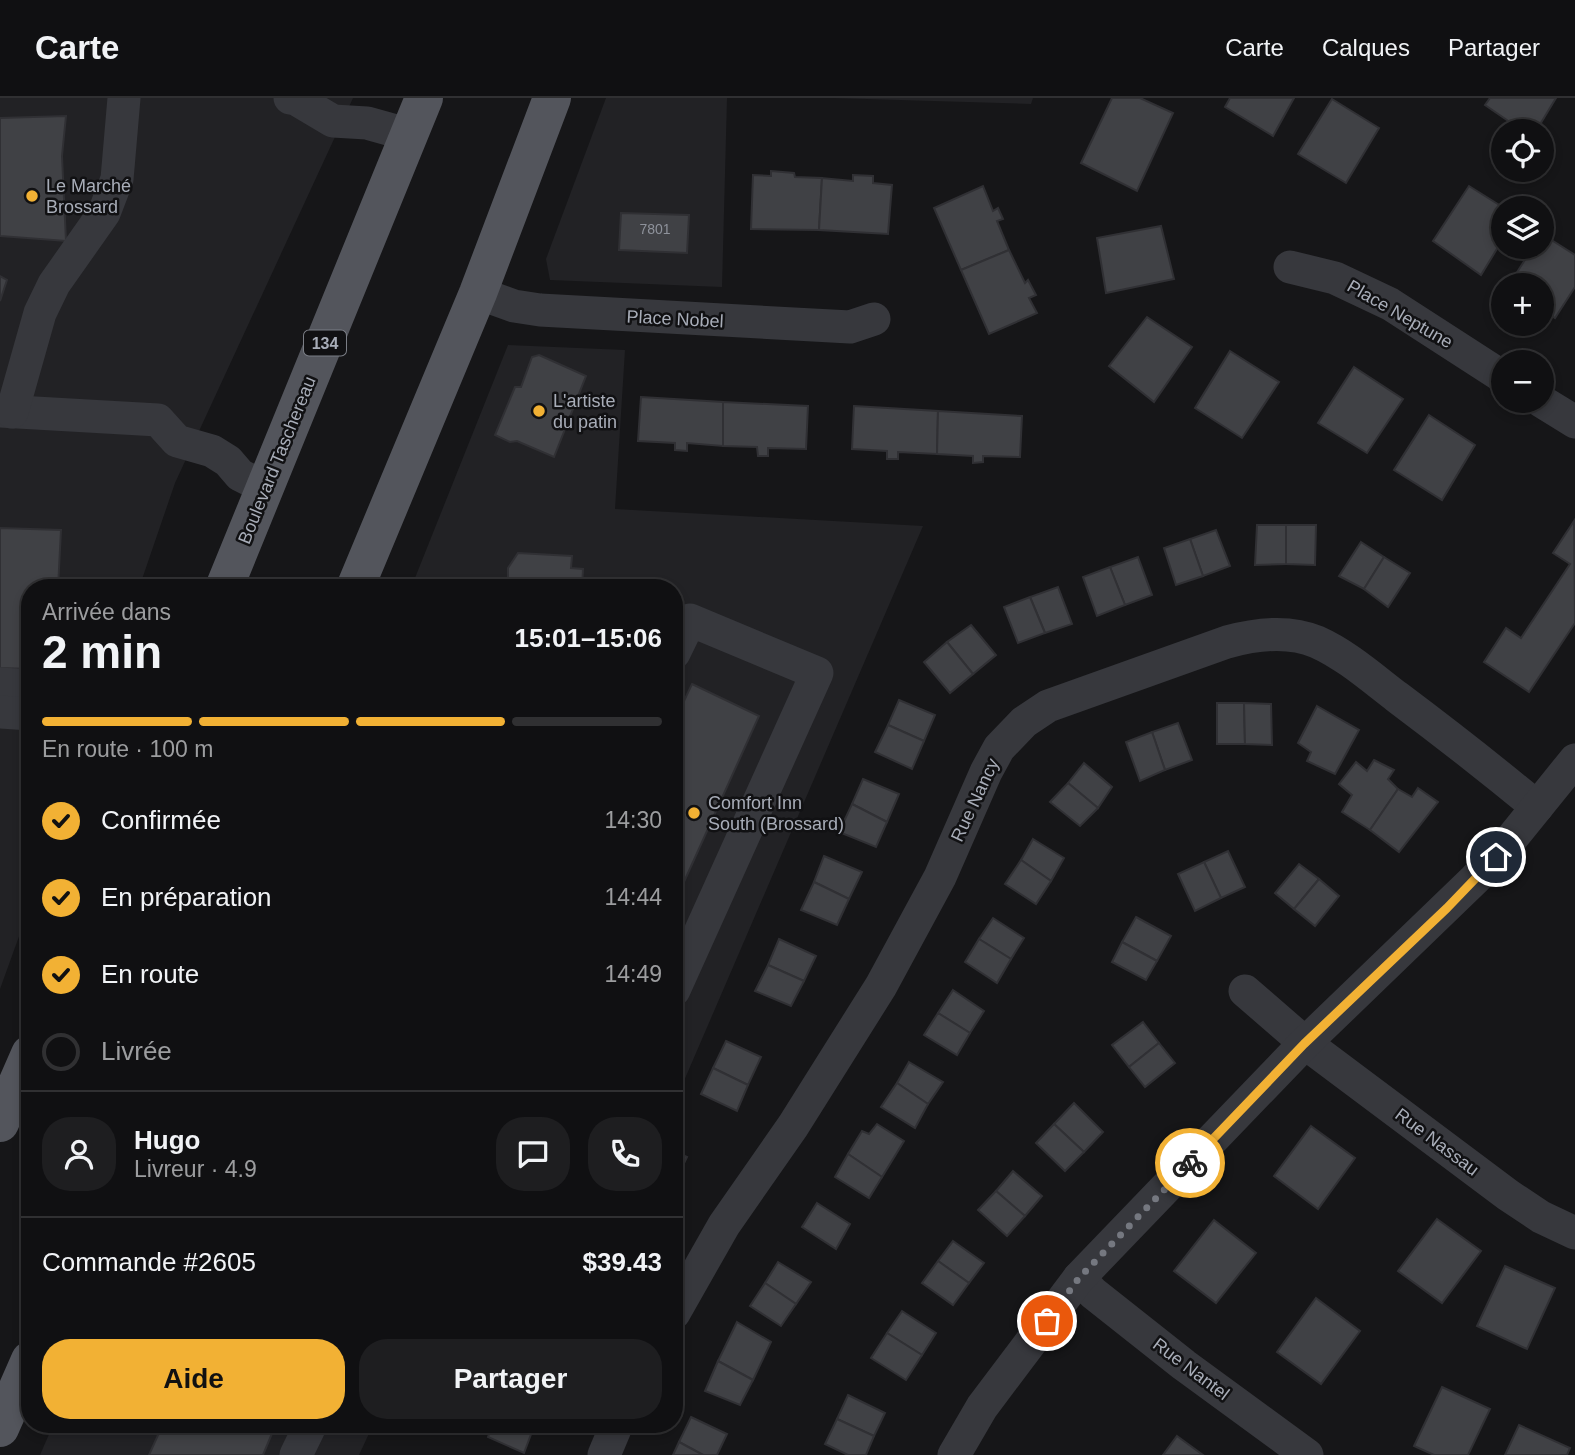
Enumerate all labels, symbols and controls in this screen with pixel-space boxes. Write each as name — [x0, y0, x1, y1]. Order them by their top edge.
text: Carte — [35, 29, 119, 66]
text: Carte — [1225, 34, 1284, 61]
text: Calques — [1322, 34, 1410, 61]
text: Partager — [1448, 34, 1540, 61]
map controls — [1491, 119, 1554, 413]
button: locate — [1491, 119, 1554, 182]
place label: Le Marché Brossard — [46, 176, 131, 217]
marker: Le Marché Brossard — [24, 188, 40, 204]
button: layers — [1491, 196, 1554, 259]
house number: 7801 — [639, 221, 671, 237]
button: + — [1491, 273, 1554, 336]
street label: Place Neptune — [1344, 276, 1456, 352]
street label: Place Nobel — [626, 306, 724, 332]
road number: 134 — [304, 330, 346, 356]
button: − — [1491, 350, 1554, 413]
street label: Boulevard Taschereau — [234, 373, 320, 547]
place label: L'artiste du patin — [553, 391, 617, 432]
marker: L'artiste du patin — [531, 403, 547, 419]
text: Arrivée dans — [42, 599, 171, 625]
text: 15:01–15:06 — [515, 623, 662, 653]
text: 2 min — [42, 626, 162, 678]
text: En route · 100 m — [42, 736, 213, 762]
street label: Rue Nancy — [947, 755, 1003, 845]
place label: Comfort Inn South (Brossard) — [708, 793, 844, 834]
icon: check — [42, 802, 80, 840]
text: Confirmée — [101, 805, 221, 835]
marker: Comfort Inn South (Brossard) — [686, 805, 702, 821]
text: 14:30 — [604, 807, 662, 833]
pin — [1466, 827, 1526, 887]
icon: home — [1477, 838, 1515, 876]
icon: check — [42, 879, 80, 917]
text: En préparation — [101, 882, 272, 912]
text: 14:44 — [604, 884, 662, 910]
icon: check — [42, 956, 80, 994]
text: En route — [101, 959, 199, 989]
text: 14:49 — [604, 961, 662, 987]
text: Livrée — [101, 1036, 172, 1066]
street label: Rue Nassau — [1391, 1104, 1483, 1180]
button: person — [42, 1117, 116, 1191]
button: chat — [496, 1117, 570, 1191]
button: phone — [588, 1117, 662, 1191]
text: Hugo — [134, 1125, 200, 1155]
courier — [1155, 1128, 1225, 1198]
icon: bike — [1171, 1144, 1209, 1182]
text: Livreur · 4.9 — [134, 1156, 257, 1182]
text: Commande #2605 — [42, 1247, 256, 1277]
text: $39.43 — [582, 1247, 662, 1277]
pin — [1017, 1291, 1077, 1351]
icon: bag — [1028, 1302, 1066, 1340]
street label: Rue Nantel — [1149, 1334, 1233, 1404]
button: Aide — [42, 1339, 345, 1419]
button: Partager — [359, 1339, 662, 1419]

